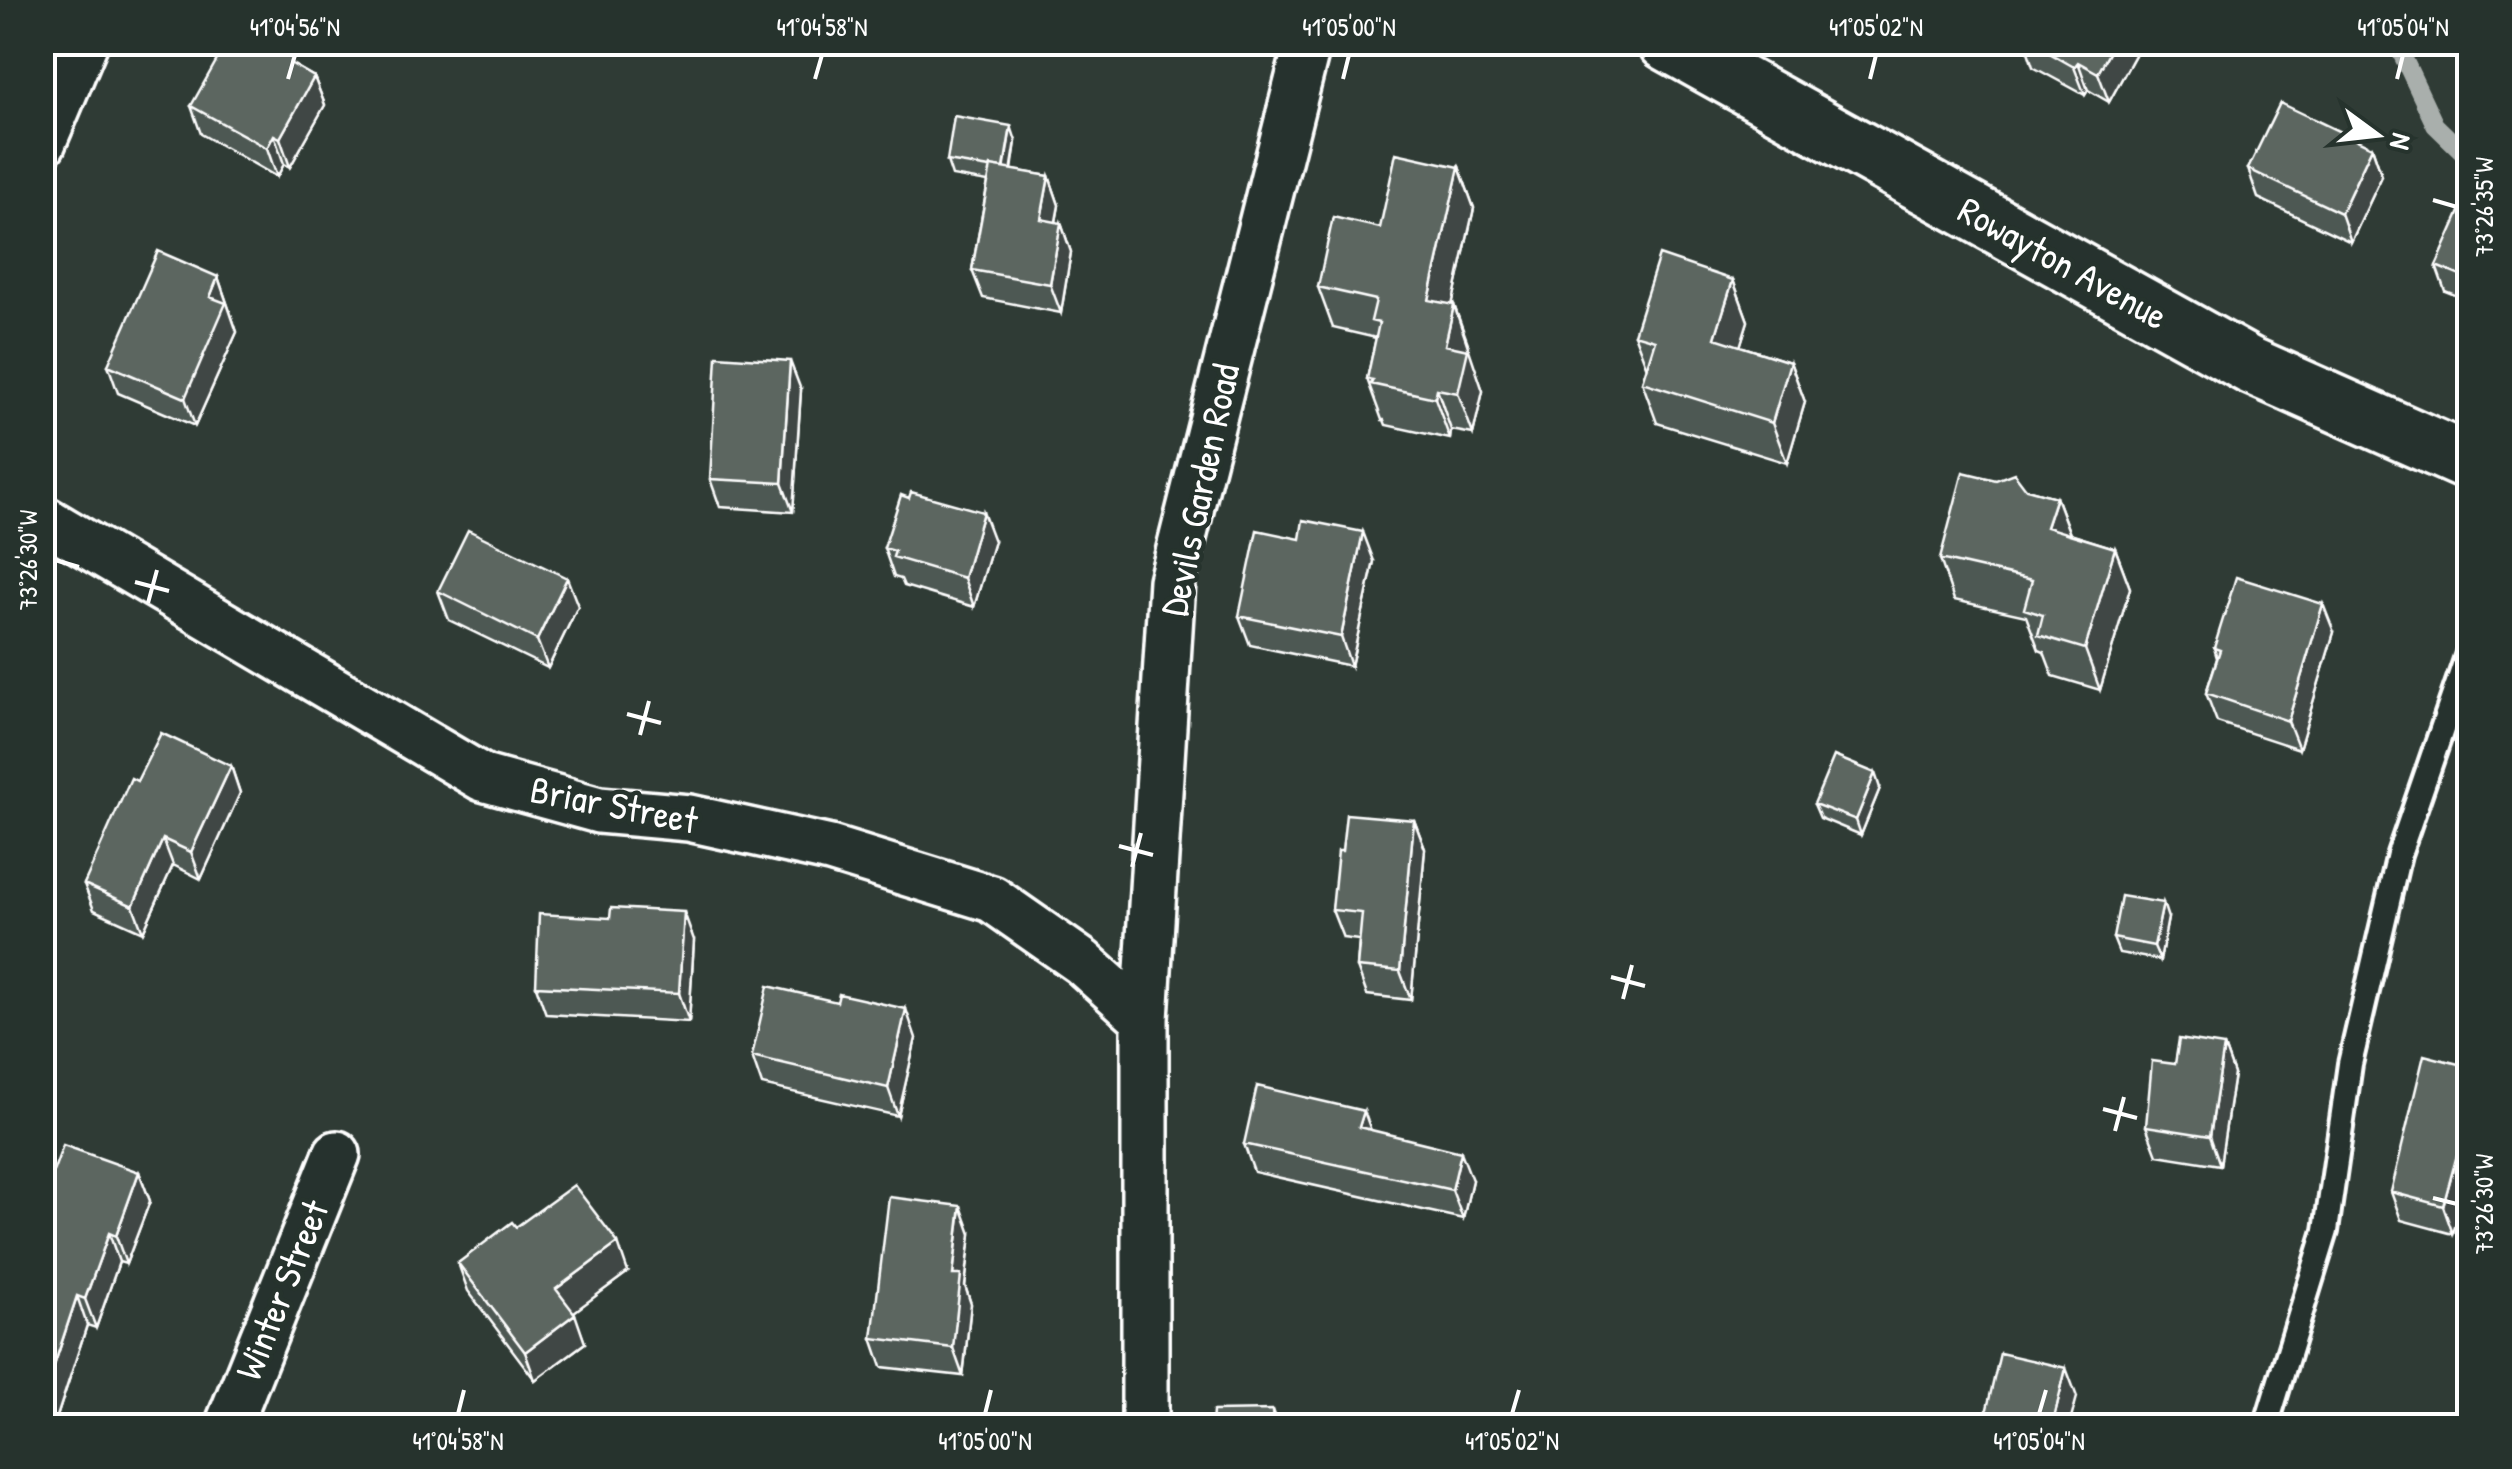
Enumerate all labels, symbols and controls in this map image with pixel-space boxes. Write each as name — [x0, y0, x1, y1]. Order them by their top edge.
text: 41°04'56"N — [250, 10, 340, 44]
text: 41°04'58"N — [776, 10, 868, 44]
text: 41°05'00"N — [1302, 10, 1396, 44]
text: 41°05'02"N — [1829, 10, 1923, 44]
text: 41°05'04"N — [2357, 10, 2449, 44]
north arrow — [2327, 85, 2427, 185]
text: N — [2381, 129, 2421, 154]
text: 73°26'35"W — [2467, 156, 2501, 257]
street label: Rowayton Avenue — [1950, 183, 2177, 341]
street label: Devils Garden Road — [1147, 359, 1251, 621]
text: 73°26'30"W — [11, 509, 45, 610]
street label: Briar Street — [526, 762, 703, 846]
text: 73°26'30"W — [2467, 1153, 2501, 1254]
street label: Winter Street — [222, 1191, 341, 1387]
text: 41°04'58"N — [412, 1424, 504, 1458]
text: 41°05'00"N — [938, 1424, 1032, 1458]
text: 41°05'02"N — [1465, 1424, 1559, 1458]
text: 41°05'04"N — [1993, 1424, 2085, 1458]

